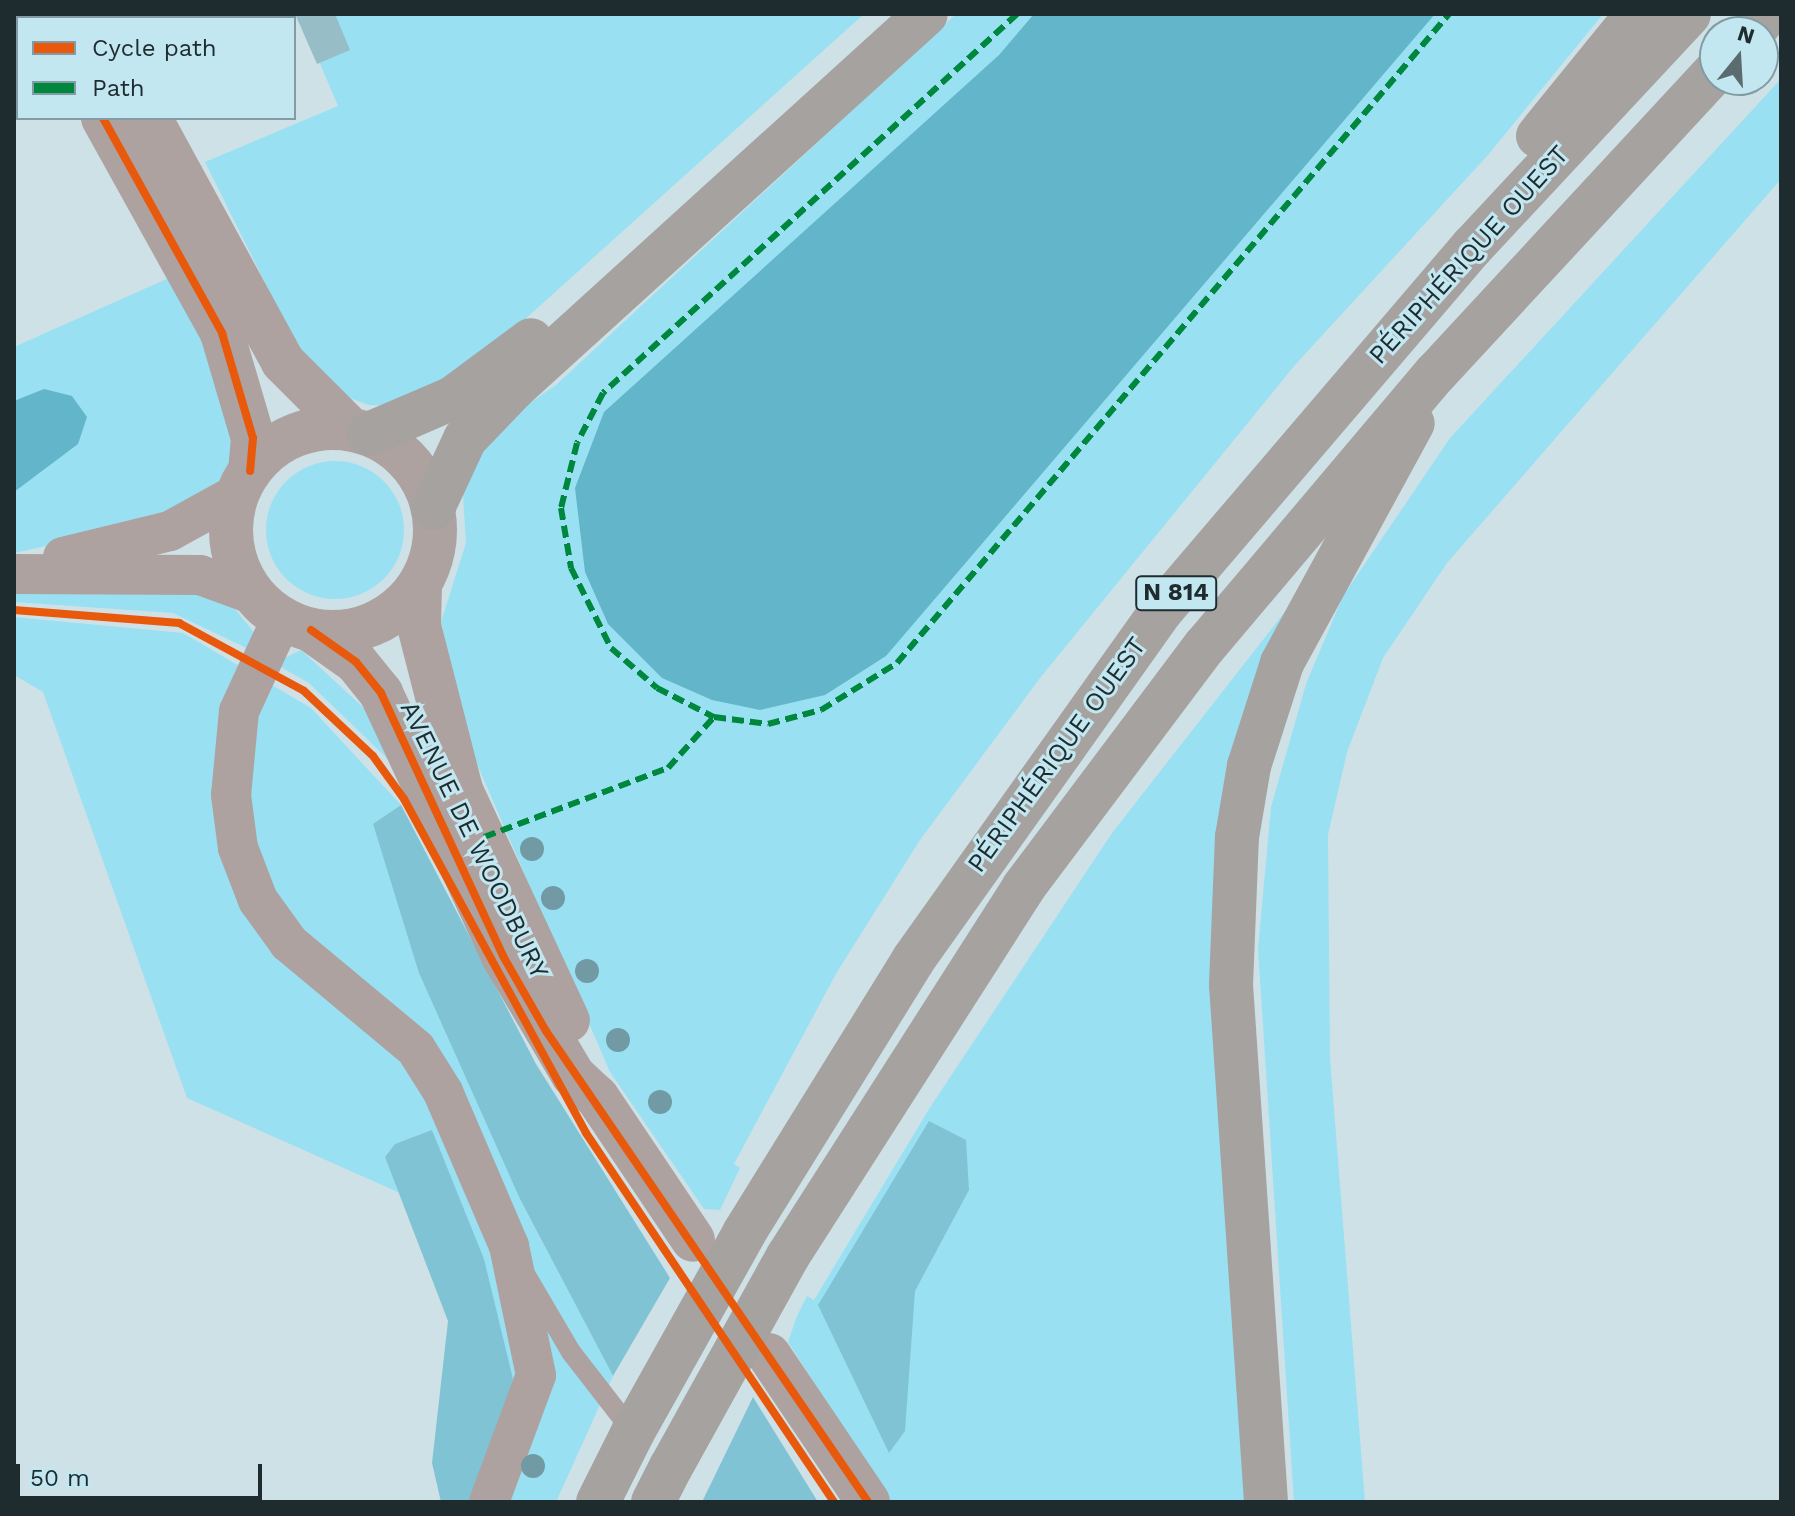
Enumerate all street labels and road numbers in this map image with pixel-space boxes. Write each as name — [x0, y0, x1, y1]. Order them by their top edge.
street label: PÉRIPHÉRIQUE OUEST — [1363, 139, 1575, 371]
road number: N 814 — [1134, 573, 1218, 613]
street label: PÉRIPHÉRIQUE OUEST — [961, 631, 1153, 879]
street label: AVENUE DE WOODBURY — [393, 696, 555, 984]

